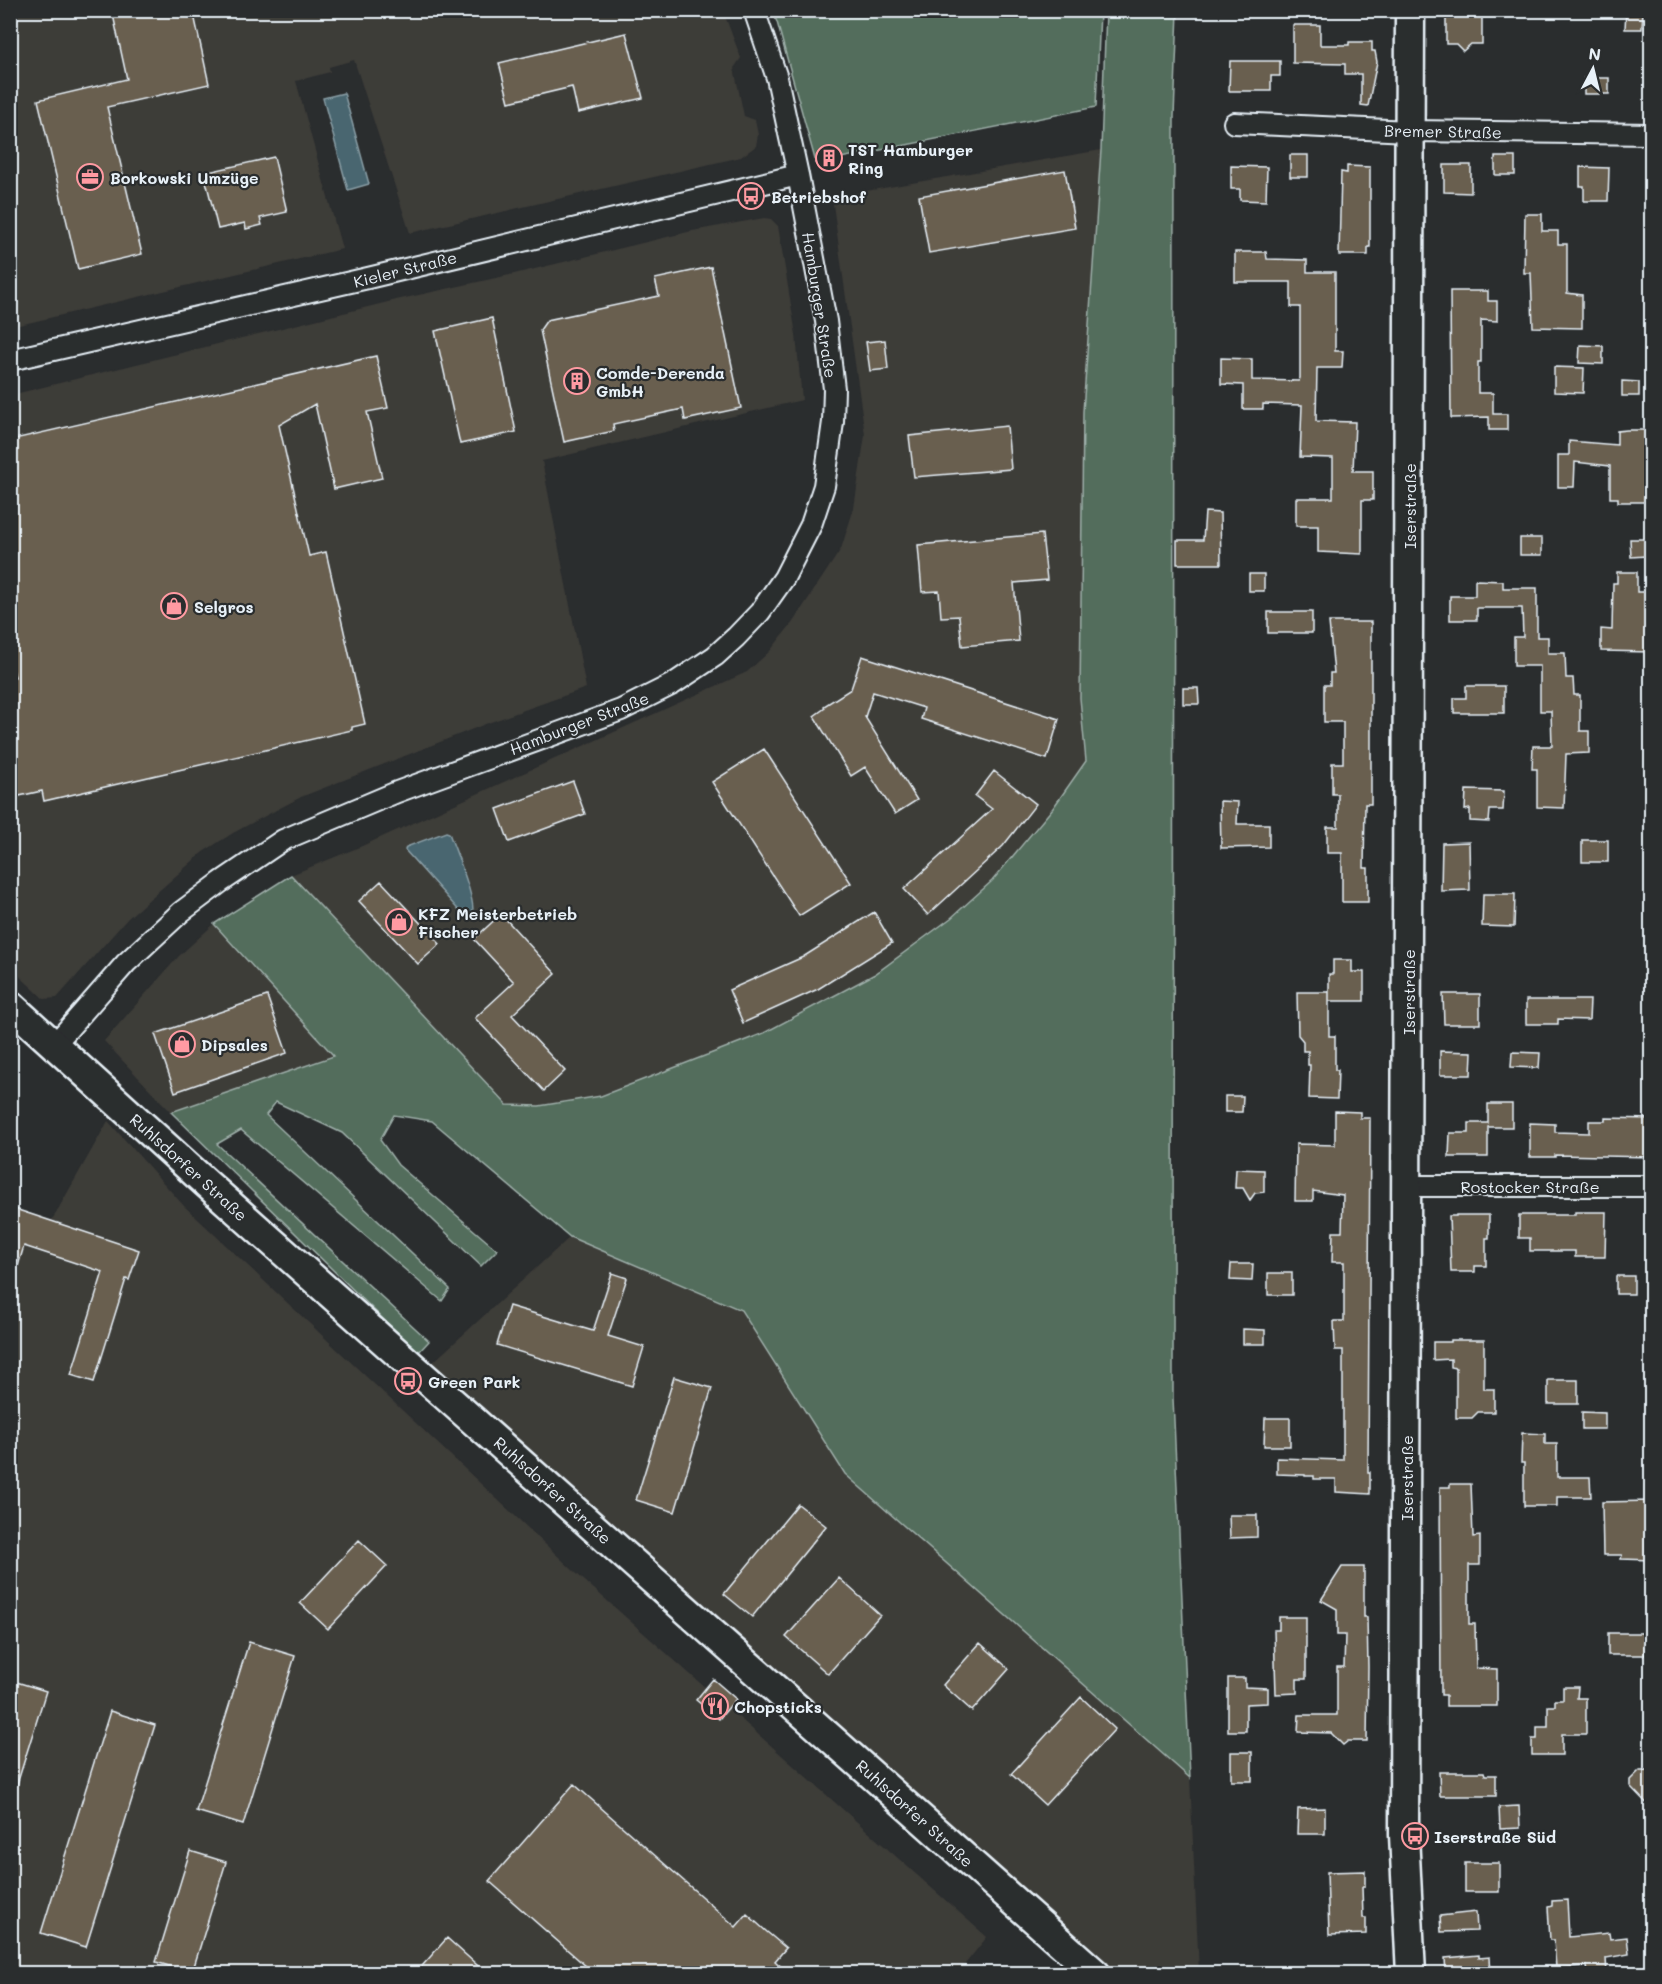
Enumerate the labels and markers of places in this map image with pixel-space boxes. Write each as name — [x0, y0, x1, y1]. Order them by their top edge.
place label: TST Hamburger Ring — [848, 139, 973, 178]
building icon: TST Hamburger Ring — [814, 143, 844, 173]
office icon: Borkowski Umzüge — [75, 162, 105, 192]
place label: Borkowski Umzüge — [110, 167, 259, 188]
bus stop icon: Betriebshof — [736, 181, 766, 211]
place label: Betriebshof — [771, 186, 867, 207]
place label: Comde-Derenda GmbH — [596, 362, 725, 401]
building icon: Comde-Derenda GmbH — [562, 366, 592, 396]
shop icon: Selgros — [159, 591, 189, 621]
place label: Selgros — [194, 596, 254, 617]
place label: KFZ Meisterbetrieb Fischer — [418, 903, 577, 942]
shop icon: KFZ Meisterbetrieb Fischer — [384, 907, 414, 937]
shop icon: Dipsales — [167, 1029, 197, 1059]
place label: Dipsales — [201, 1034, 268, 1055]
bus stop icon: Green Park — [393, 1366, 423, 1396]
place label: Green Park — [428, 1371, 520, 1392]
restaurant icon: Chopsticks — [700, 1691, 730, 1721]
place label: Chopsticks — [734, 1696, 822, 1717]
bus stop icon: Iserstraße Süd — [1400, 1821, 1430, 1851]
place label: Iserstraße Süd — [1434, 1826, 1556, 1847]

